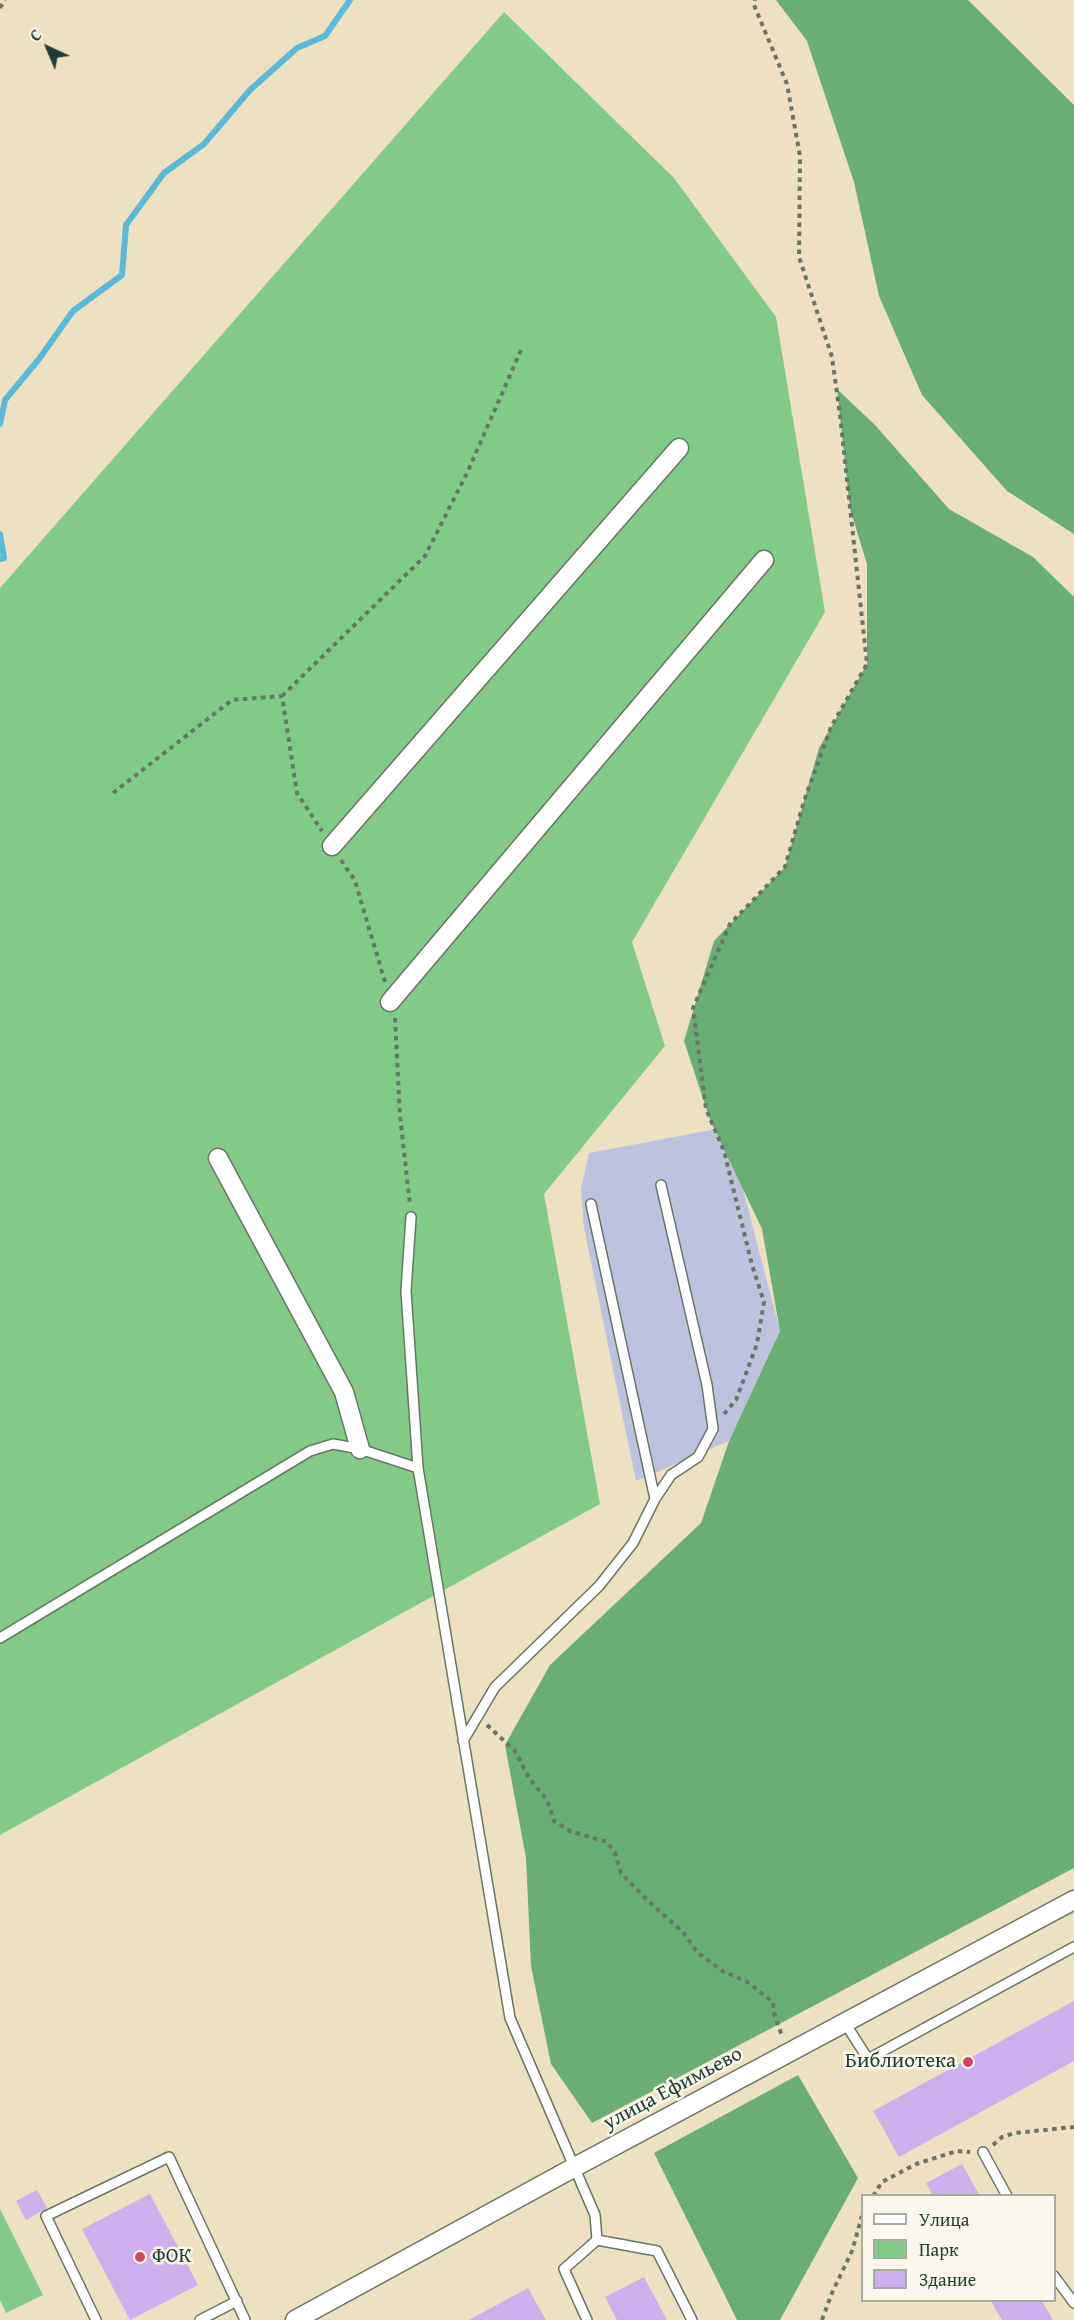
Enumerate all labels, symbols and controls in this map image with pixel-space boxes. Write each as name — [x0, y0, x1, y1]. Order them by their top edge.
north arrow — [18, 18, 78, 78]
text: С — [24, 23, 47, 47]
street label: улица Ефимьево — [599, 2042, 747, 2136]
place label: Библиотека — [845, 2049, 956, 2075]
marker: Библиотека — [961, 2055, 975, 2069]
legend — [861, 2194, 1056, 2302]
text: Улица — [919, 2206, 969, 2233]
text: Парк — [919, 2236, 958, 2263]
place label: ФОК — [152, 2244, 191, 2270]
marker: ФОК — [133, 2250, 147, 2264]
text: Здание — [919, 2266, 976, 2293]

